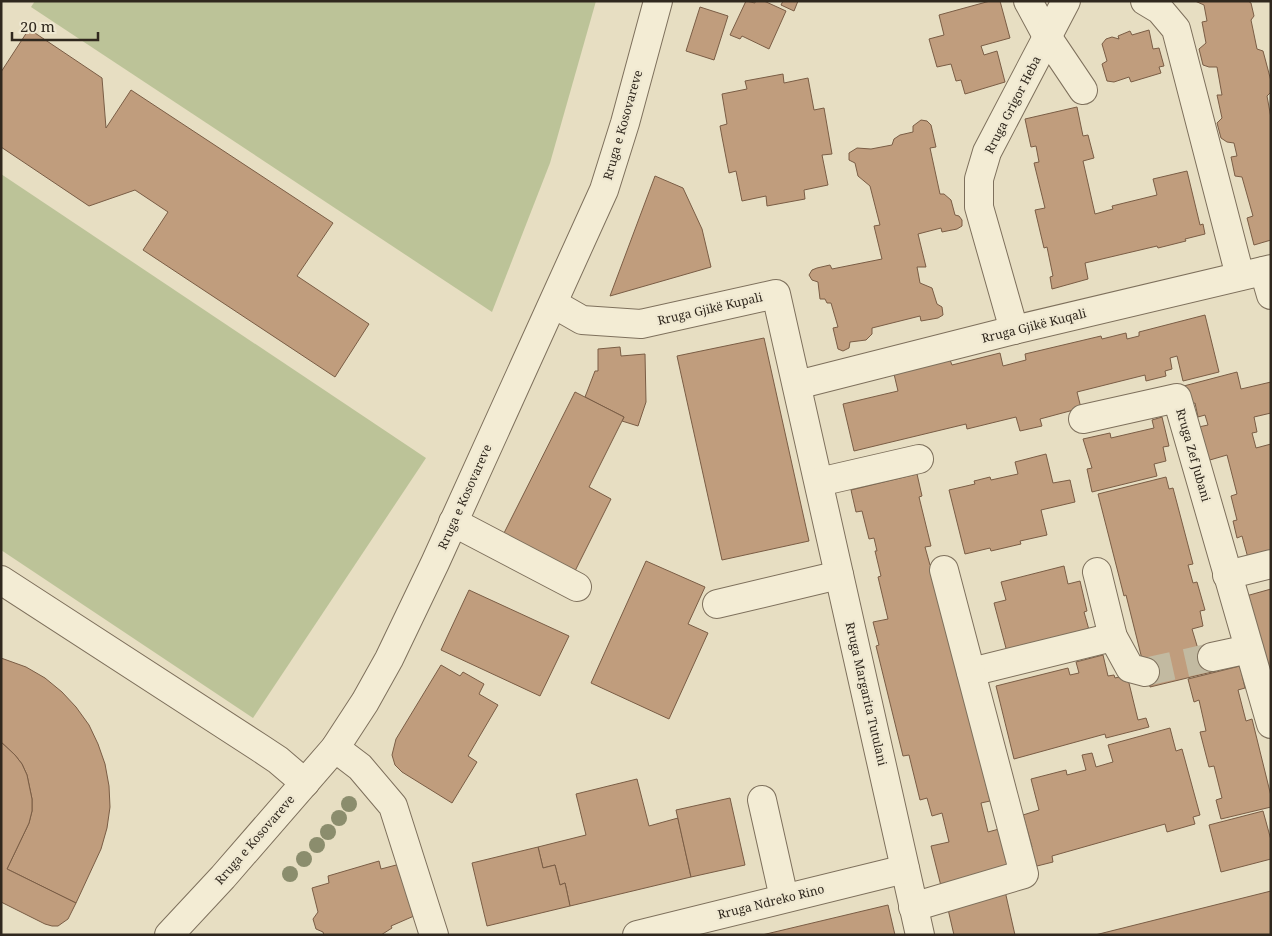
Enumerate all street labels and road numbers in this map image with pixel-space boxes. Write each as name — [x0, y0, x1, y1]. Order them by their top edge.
street label: Rruga Grigor Heba — [981, 53, 1045, 157]
street label: Rruga e Kosovareve — [599, 68, 646, 182]
street label: Rruga Gjikë Kupali — [656, 288, 764, 329]
street label: Rruga Gjikë Kuqali — [980, 304, 1088, 347]
street label: Rruga Zef Jubani — [1172, 406, 1215, 504]
street label: Rruga e Kosovareve — [434, 441, 495, 552]
street label: Rruga Margarita Tutulani — [842, 620, 891, 767]
street label: Rruga e Kosovareve — [211, 791, 298, 888]
street label: Rruga Ndreko Rino — [716, 880, 826, 923]

